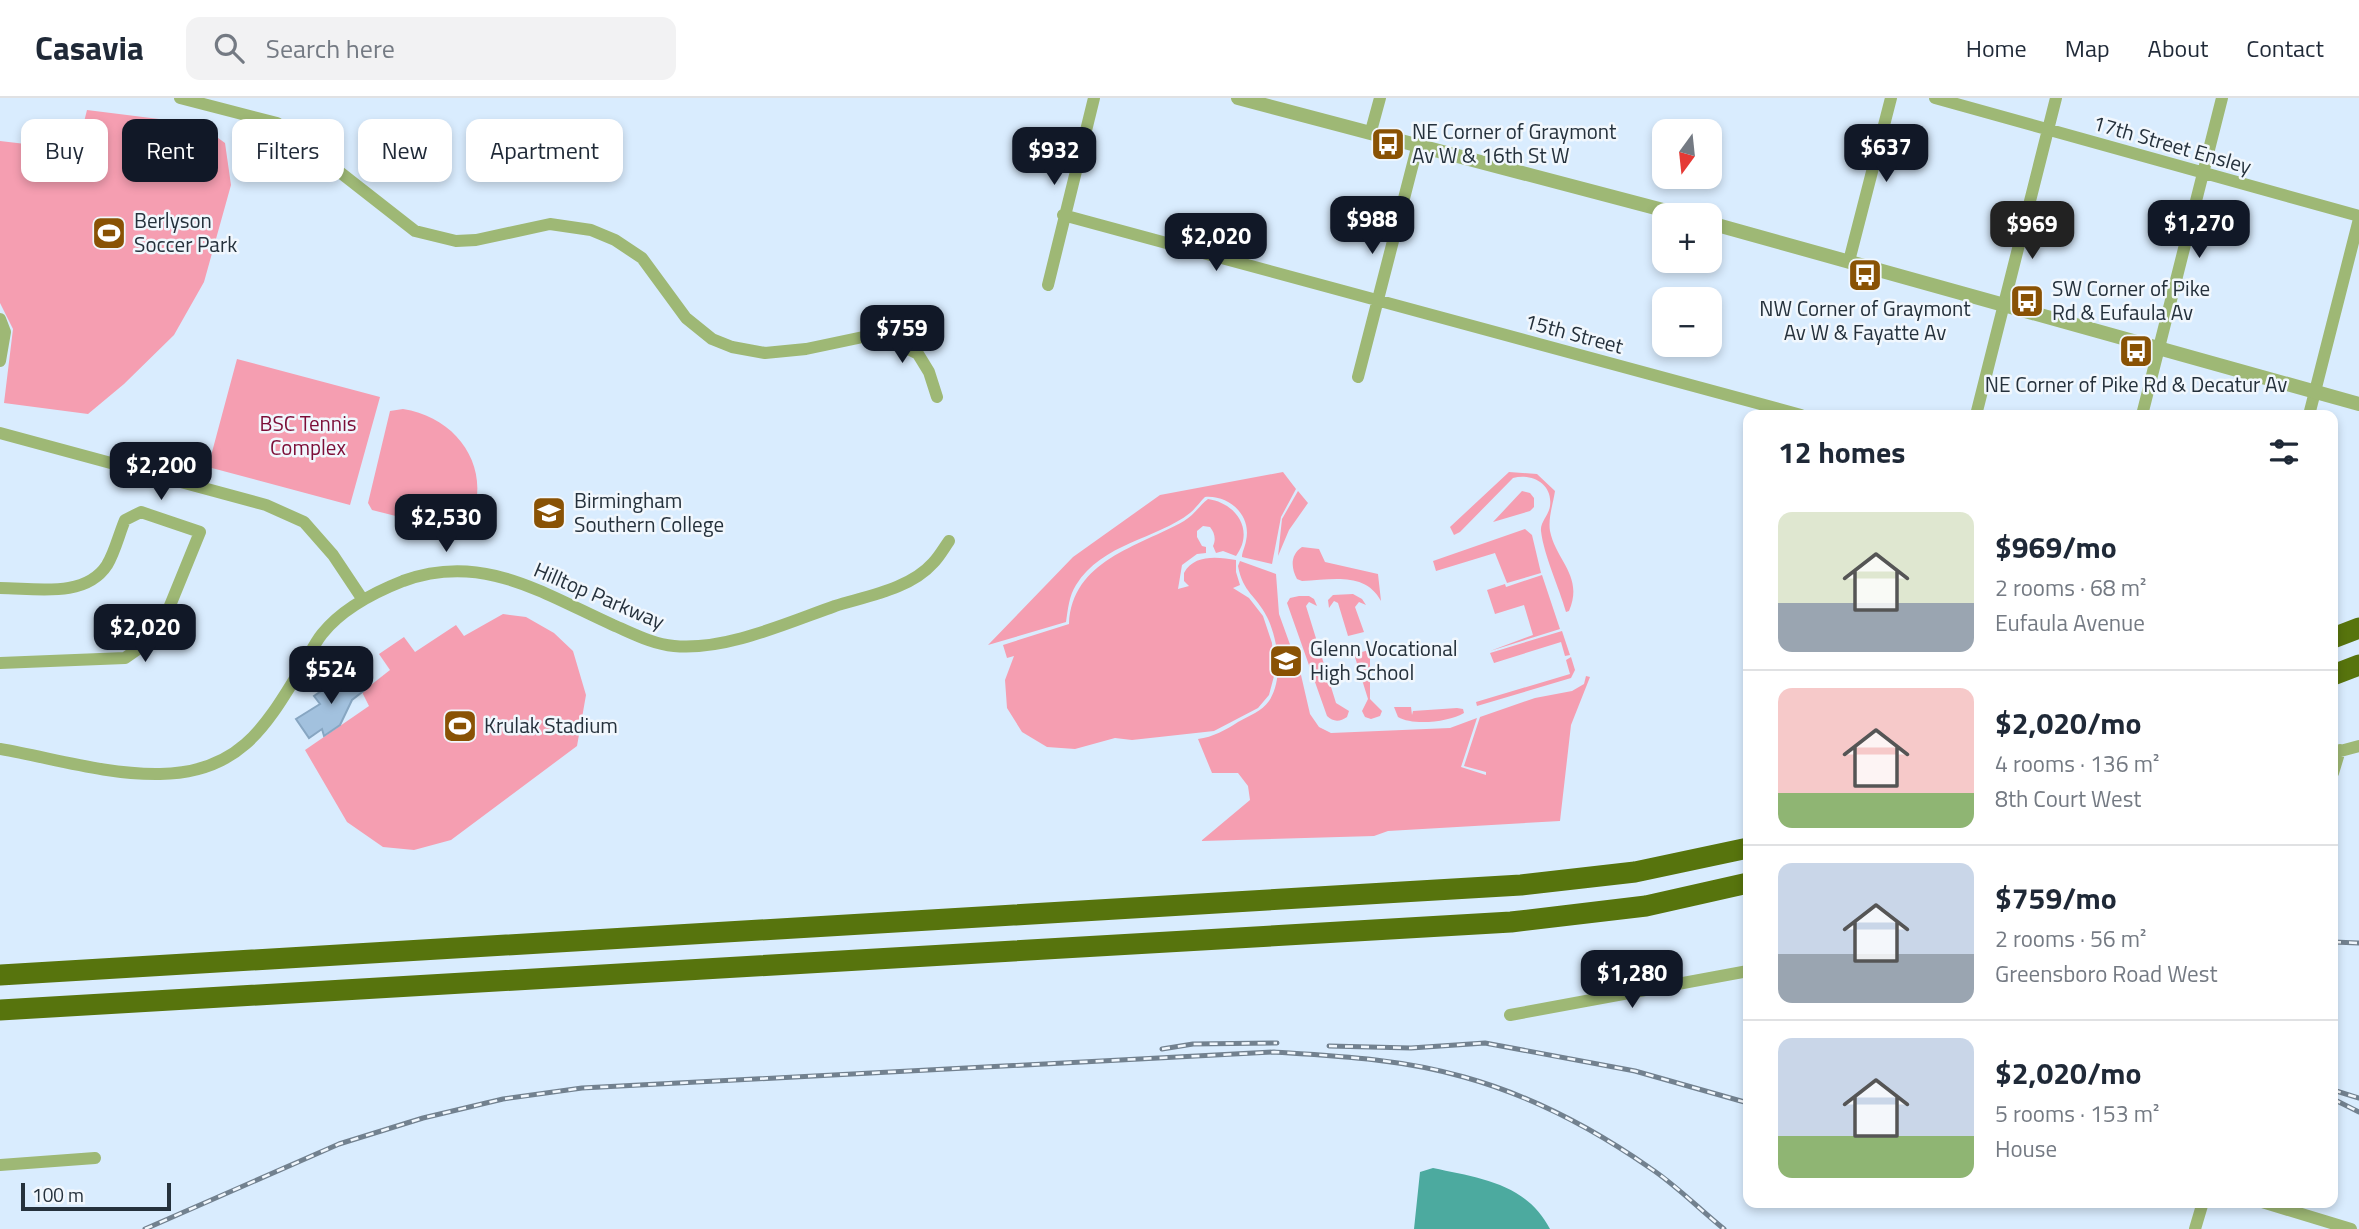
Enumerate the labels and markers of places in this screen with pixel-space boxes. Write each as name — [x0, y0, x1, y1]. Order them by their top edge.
place label: NE Corner of Graymont Av W & 16th St W — [1412, 115, 1617, 171]
bus stop icon: NE Corner of Graymont Av W & 16th St W — [1369, 125, 1407, 163]
pin: $637 — [1845, 125, 1927, 184]
pin: $932 — [1013, 127, 1095, 187]
pin: $988 — [1331, 197, 1413, 256]
pin: $1,270 — [2142, 200, 2256, 260]
pin: $969 — [1991, 202, 2073, 261]
place label: Berlyson Soccer Park — [134, 204, 237, 260]
sports icon: Berlyson Soccer Park — [90, 214, 128, 252]
pin: $2,020 — [1159, 214, 1273, 273]
bus stop icon: NW Corner of Graymont Av W & Fayatte Av — [1846, 256, 1884, 294]
place label: SW Corner of Pike Rd & Eufaula Av — [2052, 272, 2210, 328]
bus stop icon: SW Corner of Pike Rd & Eufaula Av — [2008, 282, 2046, 320]
place label: NW Corner of Graymont Av W & Fayatte Av — [1759, 292, 1971, 348]
pin: $759 — [861, 306, 943, 365]
bus stop icon: NE Corner of Pike Rd & Decatur Av — [2117, 332, 2155, 370]
place label: NE Corner of Pike Rd & Decatur Av — [1985, 368, 2287, 400]
pin: $2,200 — [104, 442, 218, 502]
place label: Birmingham Southern College — [574, 484, 724, 540]
pin: $2,530 — [389, 494, 503, 554]
school or university icon: Birmingham Southern College — [530, 494, 568, 532]
pin: $2,020 — [88, 604, 202, 664]
place label: Glenn Vocational High School — [1310, 632, 1458, 688]
school or university icon: Glenn Vocational High School — [1267, 642, 1305, 680]
pin: $524 — [290, 646, 372, 706]
sports icon: Krulak Stadium — [441, 707, 479, 745]
place label: Krulak Stadium — [484, 709, 618, 741]
pin: $1,280 — [1575, 950, 1689, 1010]

